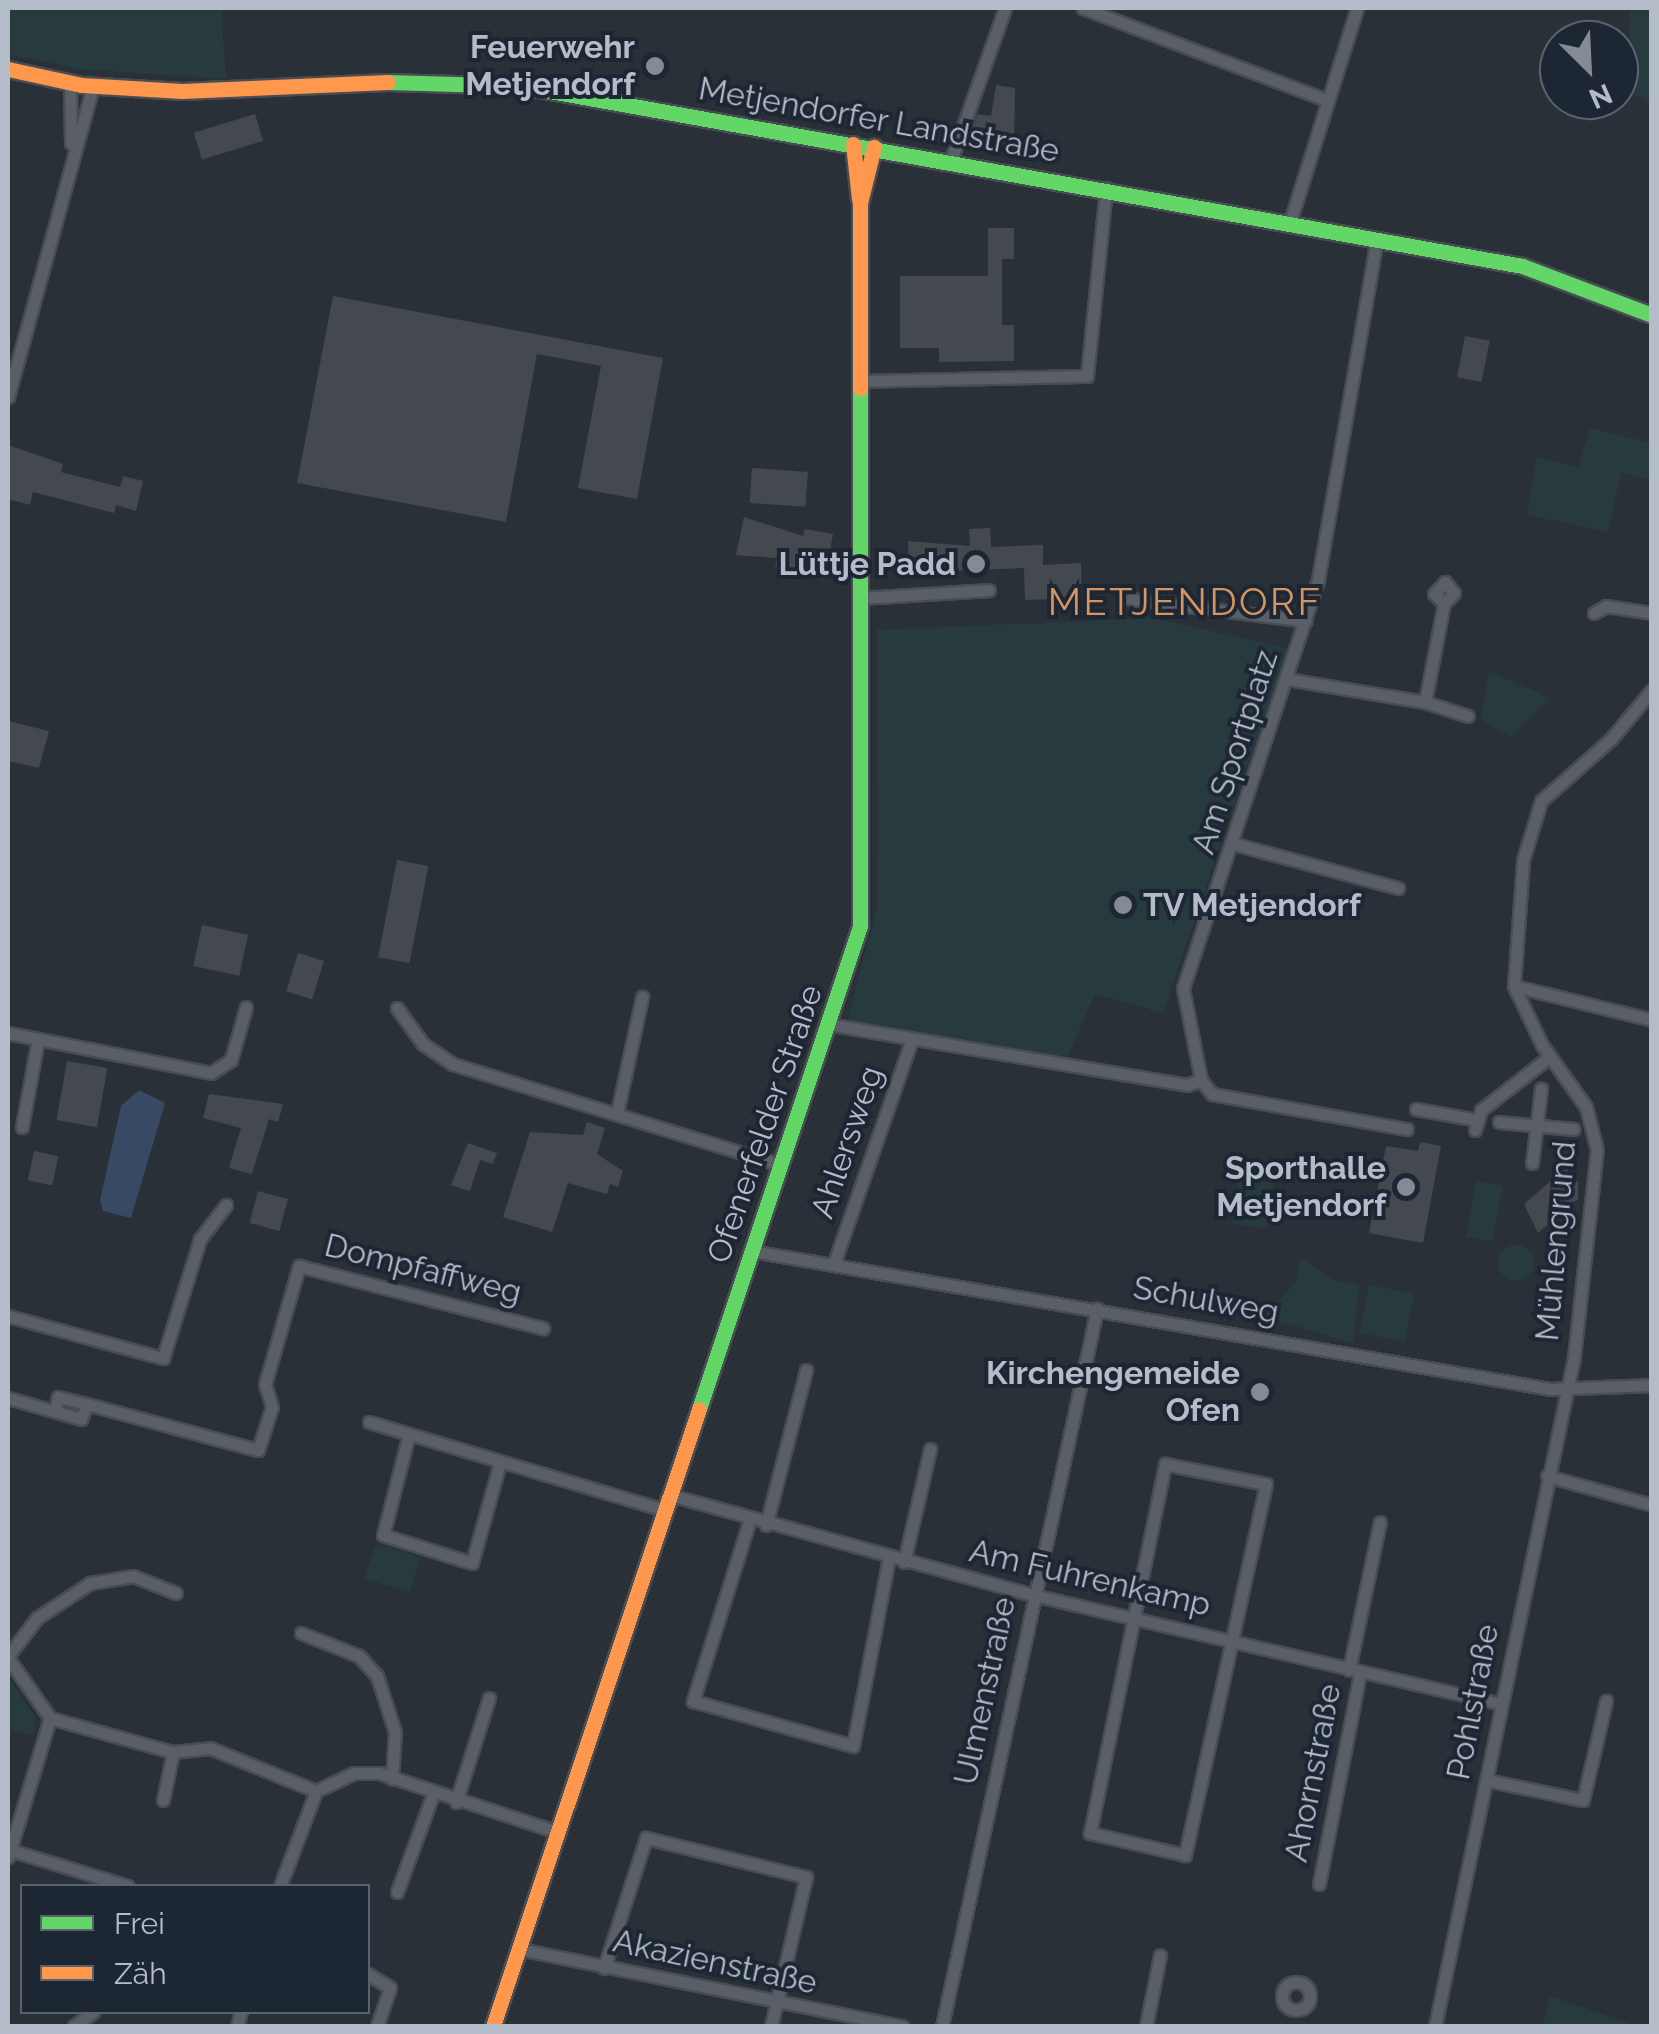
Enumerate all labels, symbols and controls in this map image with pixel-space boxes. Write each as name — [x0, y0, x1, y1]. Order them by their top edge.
north arrow — [1539, 20, 1639, 120]
place label: Feuerwehr Metjendorf — [465, 29, 635, 104]
marker: Feuerwehr Metjendorf — [644, 55, 666, 77]
street label: Metjendorfer Landstraße — [695, 69, 1063, 171]
text: N — [1584, 77, 1617, 115]
place label: Lüttje Padd — [779, 545, 956, 583]
marker: Lüttje Padd — [965, 553, 987, 575]
district label: METJENDORF — [1048, 579, 1322, 625]
street label: Am Sportplatz — [1184, 645, 1286, 859]
place label: TV Metjendorf — [1143, 886, 1362, 924]
marker: TV Metjendorf — [1112, 894, 1134, 916]
street label: Ofenerfelder Straße — [699, 980, 831, 1268]
street label: Ahlersweg — [803, 1061, 891, 1223]
street label: Mühlengrund — [1528, 1139, 1584, 1343]
place label: Sporthalle Metjendorf — [1216, 1150, 1386, 1225]
marker: Sporthalle Metjendorf — [1395, 1176, 1417, 1198]
street label: Dompfaffweg — [321, 1226, 525, 1312]
street label: Schulweg — [1130, 1268, 1282, 1332]
place label: Kirchengemeide Ofen — [986, 1355, 1240, 1430]
marker: Kirchengemeide Ofen — [1249, 1381, 1271, 1403]
street label: Am Fuhrenkamp — [966, 1532, 1214, 1624]
street label: Ulmenstraße — [946, 1594, 1024, 1788]
street label: Pohlstraße — [1439, 1621, 1507, 1783]
street label: Ahornstraße — [1277, 1681, 1349, 1865]
legend — [20, 1884, 370, 2014]
text: Frei — [114, 1906, 165, 1941]
street label: Akazienstraße — [610, 1922, 820, 2002]
text: Zäh — [114, 1956, 167, 1991]

